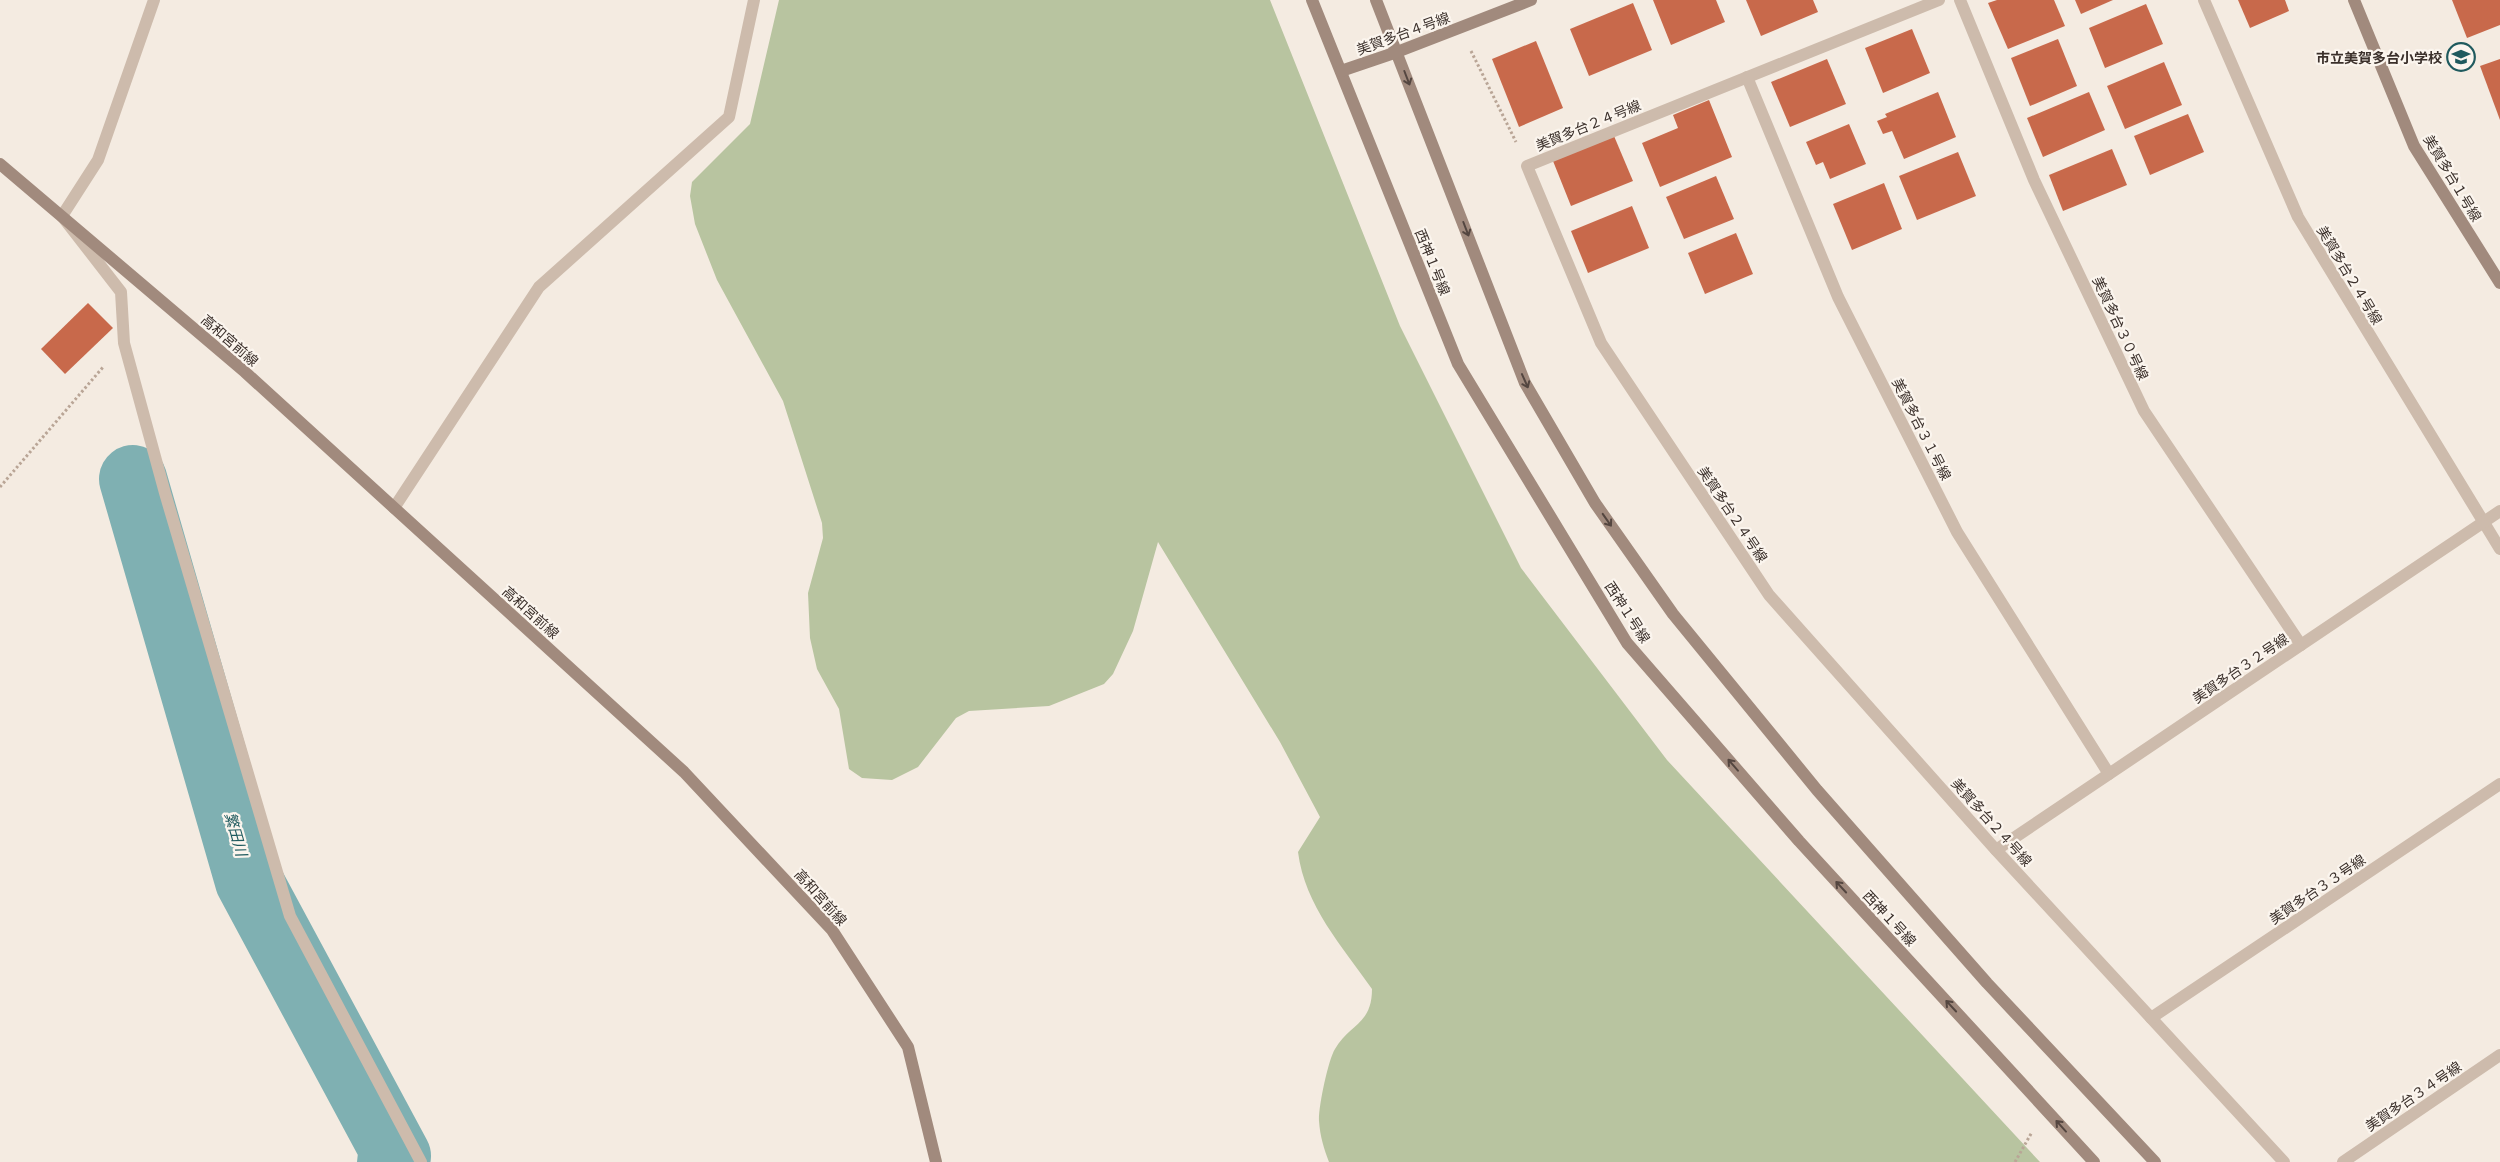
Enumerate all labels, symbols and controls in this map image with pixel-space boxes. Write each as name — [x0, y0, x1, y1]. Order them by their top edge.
street label: 美賀多台４号線 — [1353, 6, 1453, 60]
school or university icon: 市立美賀多台小学校 — [2446, 42, 2476, 72]
place label: 市立美賀多台小学校 — [2316, 47, 2442, 68]
one-way arrow — [1403, 69, 1412, 85]
street label: 美賀多台２４号線 — [1532, 94, 1644, 156]
street label: 美賀多台１号線 — [2419, 131, 2487, 225]
one-way arrow — [1462, 221, 1471, 236]
street label: 美賀多台２４号線 — [2312, 222, 2388, 328]
street label: 西神１号線 — [1410, 226, 1456, 298]
street label: 美賀多台３０号線 — [2088, 273, 2154, 383]
street label: 高和宮前線 — [197, 309, 263, 371]
one-way arrow — [1520, 373, 1530, 388]
street label: 美賀多台３１号線 — [1887, 374, 1957, 484]
street label: 美賀多台２４号線 — [1693, 462, 1773, 566]
one-way arrow — [1602, 513, 1613, 526]
street label: 西神１号線 — [1600, 577, 1656, 647]
street label: 高和宮前線 — [498, 581, 564, 643]
street label: 美賀多台３２号線 — [2188, 628, 2292, 708]
one-way arrow — [1727, 759, 1739, 772]
street label: 美賀多台２４号線 — [1947, 773, 2037, 871]
water label: 繁田川 — [219, 809, 254, 861]
street label: 美賀多台３３号線 — [2265, 849, 2369, 929]
street label: 高和宮前線 — [790, 864, 852, 930]
one-way arrow — [1835, 880, 1847, 893]
street label: 西神１号線 — [1858, 885, 1922, 951]
one-way arrow — [1945, 1000, 1957, 1013]
street label: 美賀多台３４号線 — [2361, 1056, 2465, 1136]
one-way arrow — [2055, 1120, 2067, 1133]

